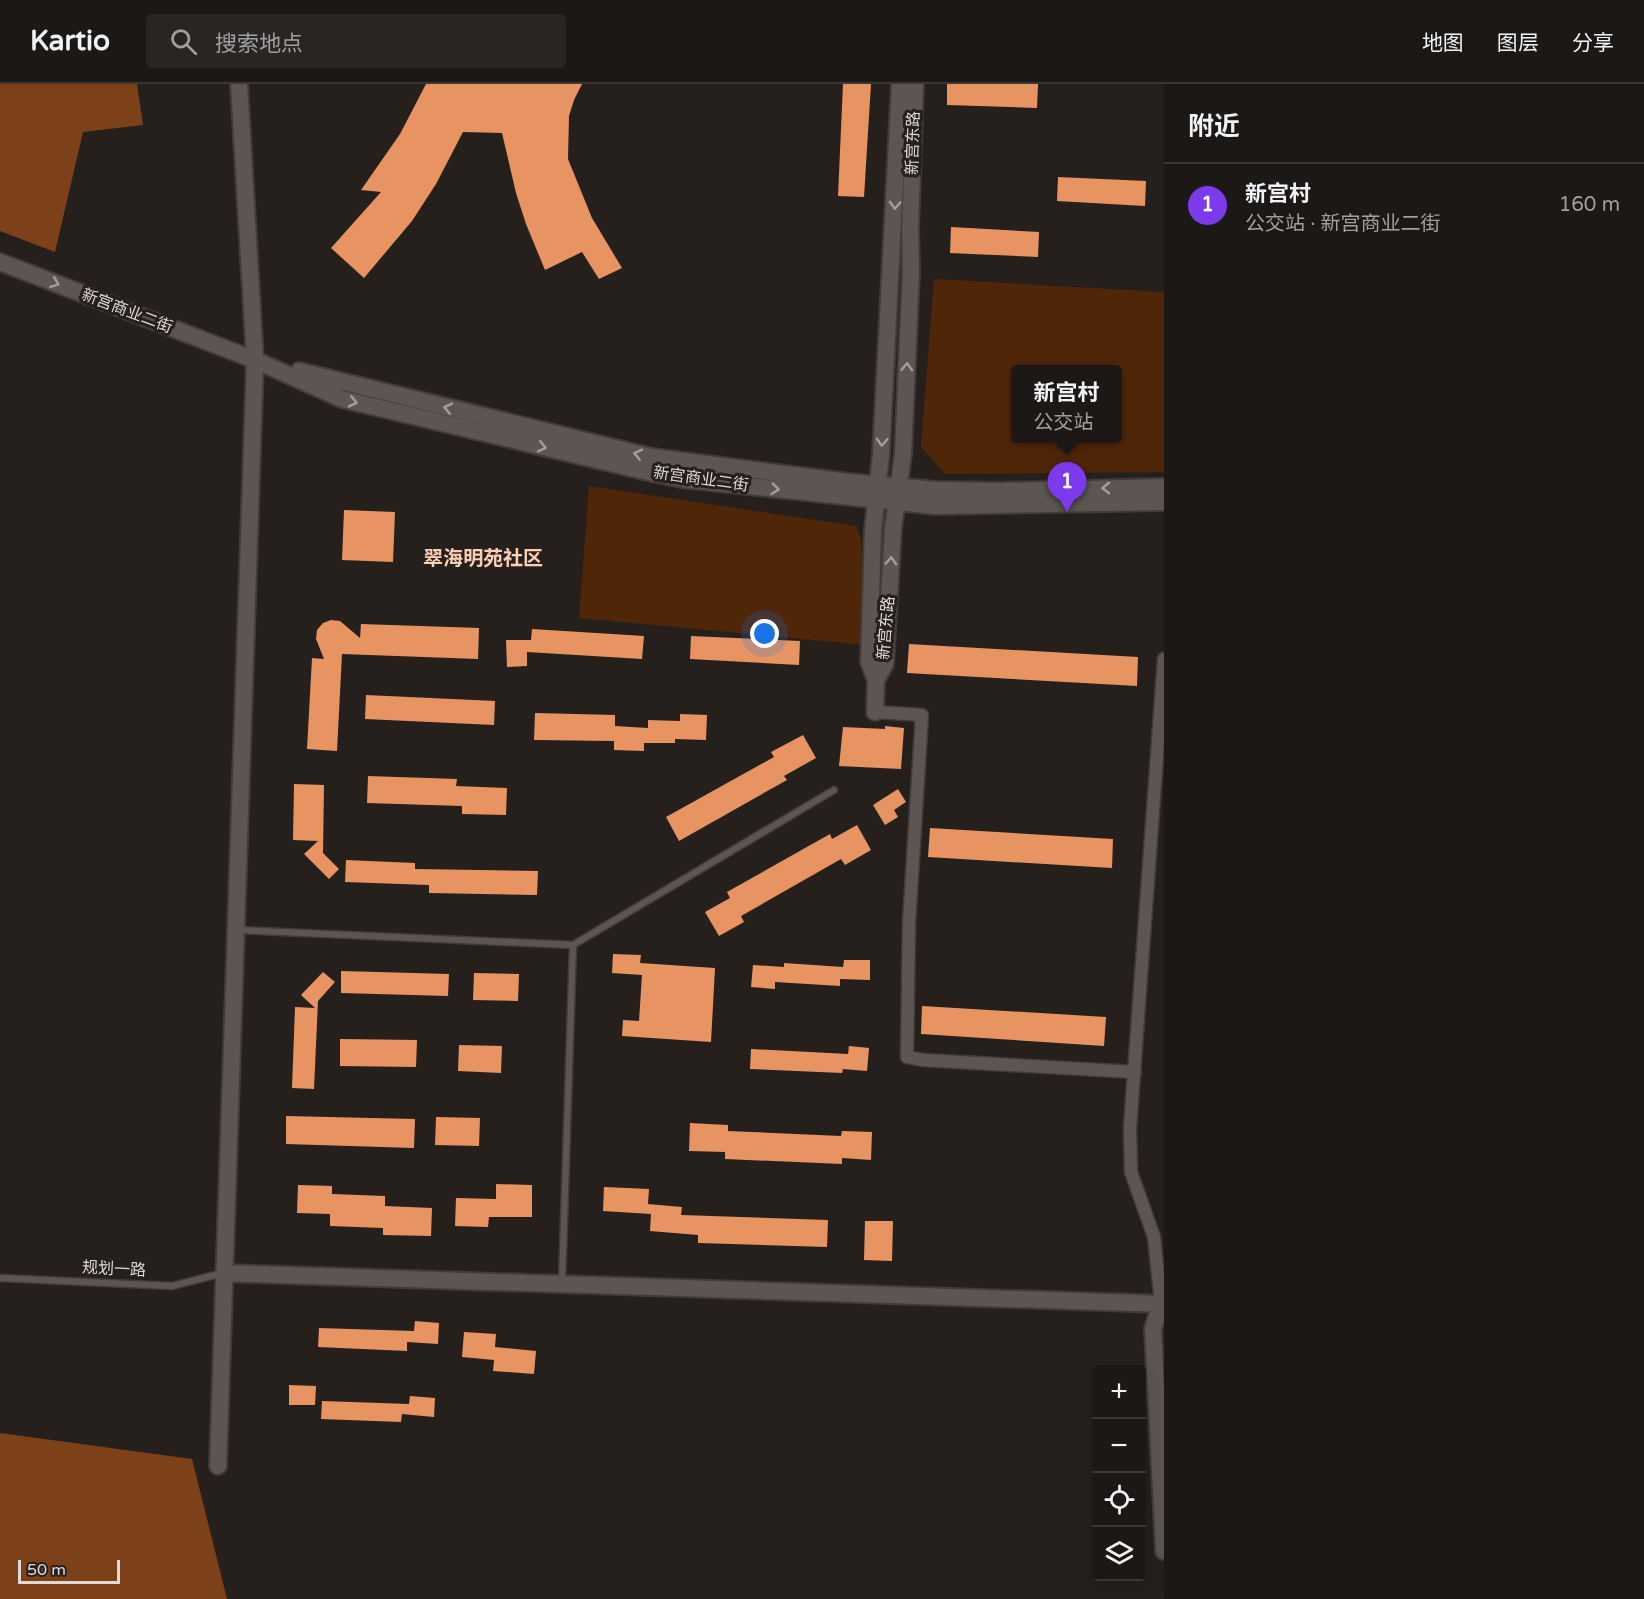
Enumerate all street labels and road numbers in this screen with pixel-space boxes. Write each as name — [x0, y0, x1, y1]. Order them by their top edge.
street label: 新宫东路 — [902, 111, 924, 175]
street label: 新宫商业二街 — [79, 284, 175, 338]
street label: 新宫商业二街 — [652, 462, 750, 496]
street label: 新宫东路 — [873, 595, 899, 661]
street label: 规划一路 — [82, 1257, 146, 1281]

